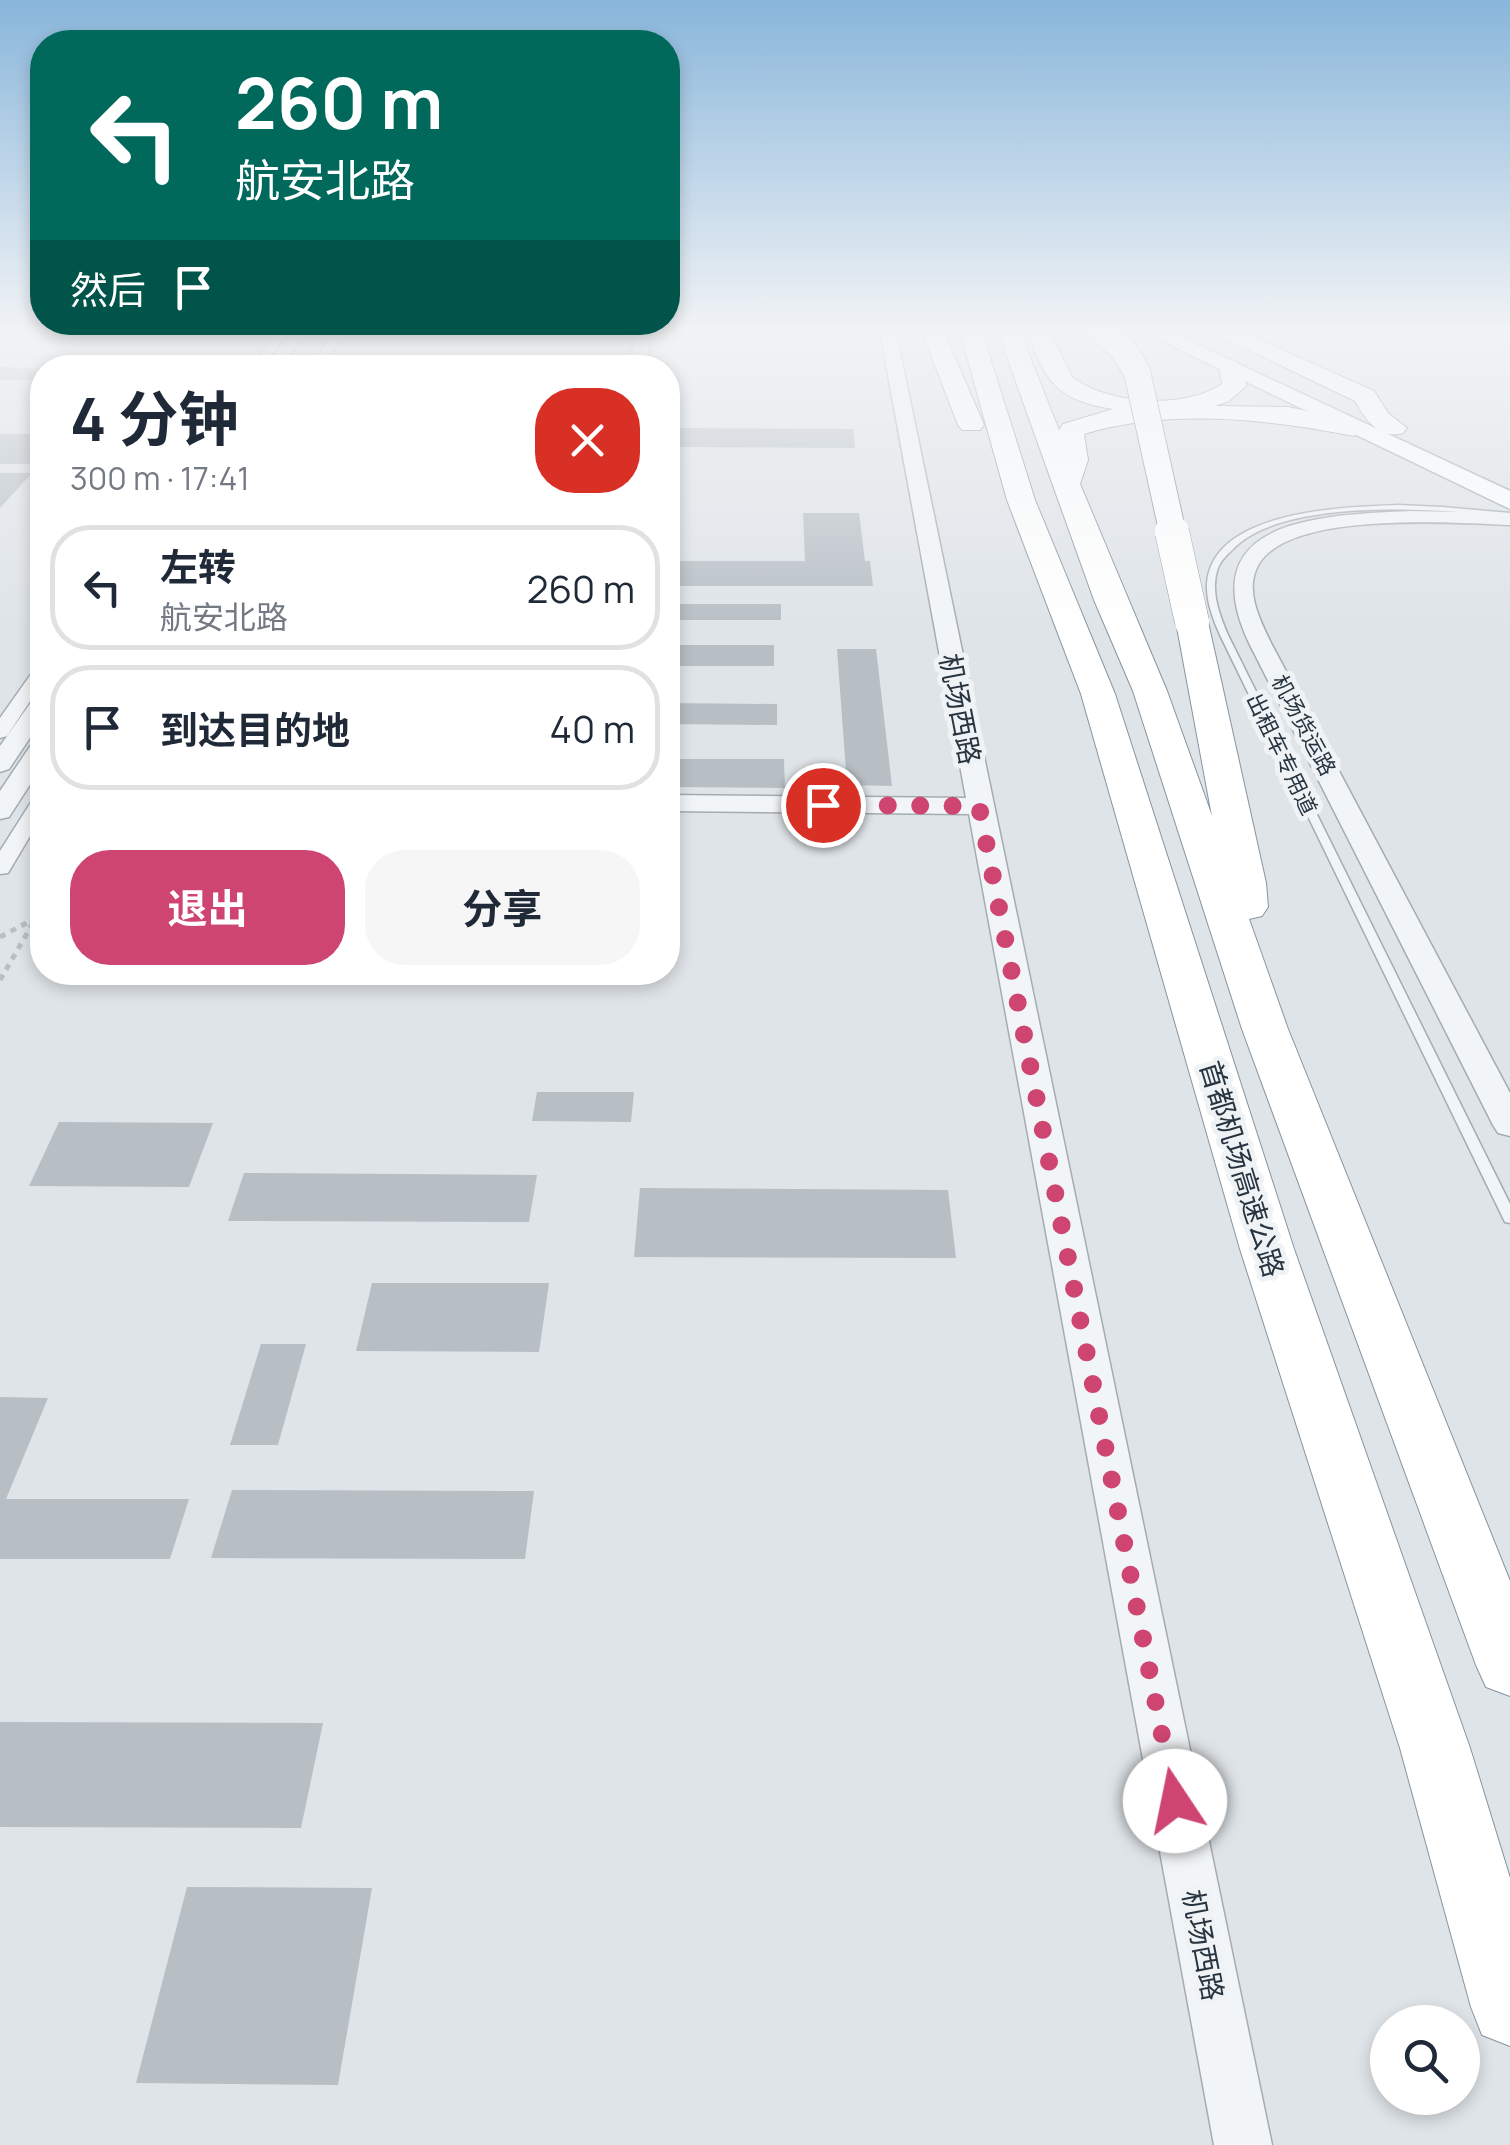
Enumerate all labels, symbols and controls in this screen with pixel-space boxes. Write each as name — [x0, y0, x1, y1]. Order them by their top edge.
text: 260 m — [235, 54, 443, 150]
icon: left — [70, 70, 200, 200]
text: 航安北路 — [235, 149, 415, 211]
icon: arrive — [166, 260, 221, 315]
text: 然后 — [70, 263, 146, 315]
text: 4 分钟 — [70, 377, 239, 459]
button: close — [535, 388, 640, 493]
text: 300 m · 17:41 — [70, 456, 250, 500]
text: 左转 — [160, 540, 236, 592]
icon: left — [75, 560, 130, 615]
text: 260 m — [527, 562, 635, 614]
text: 航安北路 — [160, 595, 288, 639]
street label: 机场西路 — [932, 650, 990, 767]
street label: 机场货运路 — [1265, 669, 1343, 781]
street label: 出租车专用道 — [1240, 688, 1324, 820]
icon: arrive — [75, 700, 130, 755]
text: 40 m — [550, 702, 635, 754]
text: 到达目的地 — [160, 703, 350, 755]
pin — [781, 763, 866, 848]
icon: arrive — [796, 778, 851, 833]
button: 退出 — [70, 850, 345, 965]
button: 分享 — [365, 850, 640, 965]
street label: 首都机场高速公路 — [1192, 1056, 1294, 1281]
position arrow — [1123, 1749, 1227, 1853]
street label: 机场西路 — [1175, 1886, 1233, 2003]
map controls — [1370, 2005, 1480, 2115]
button: search — [1370, 2005, 1480, 2115]

